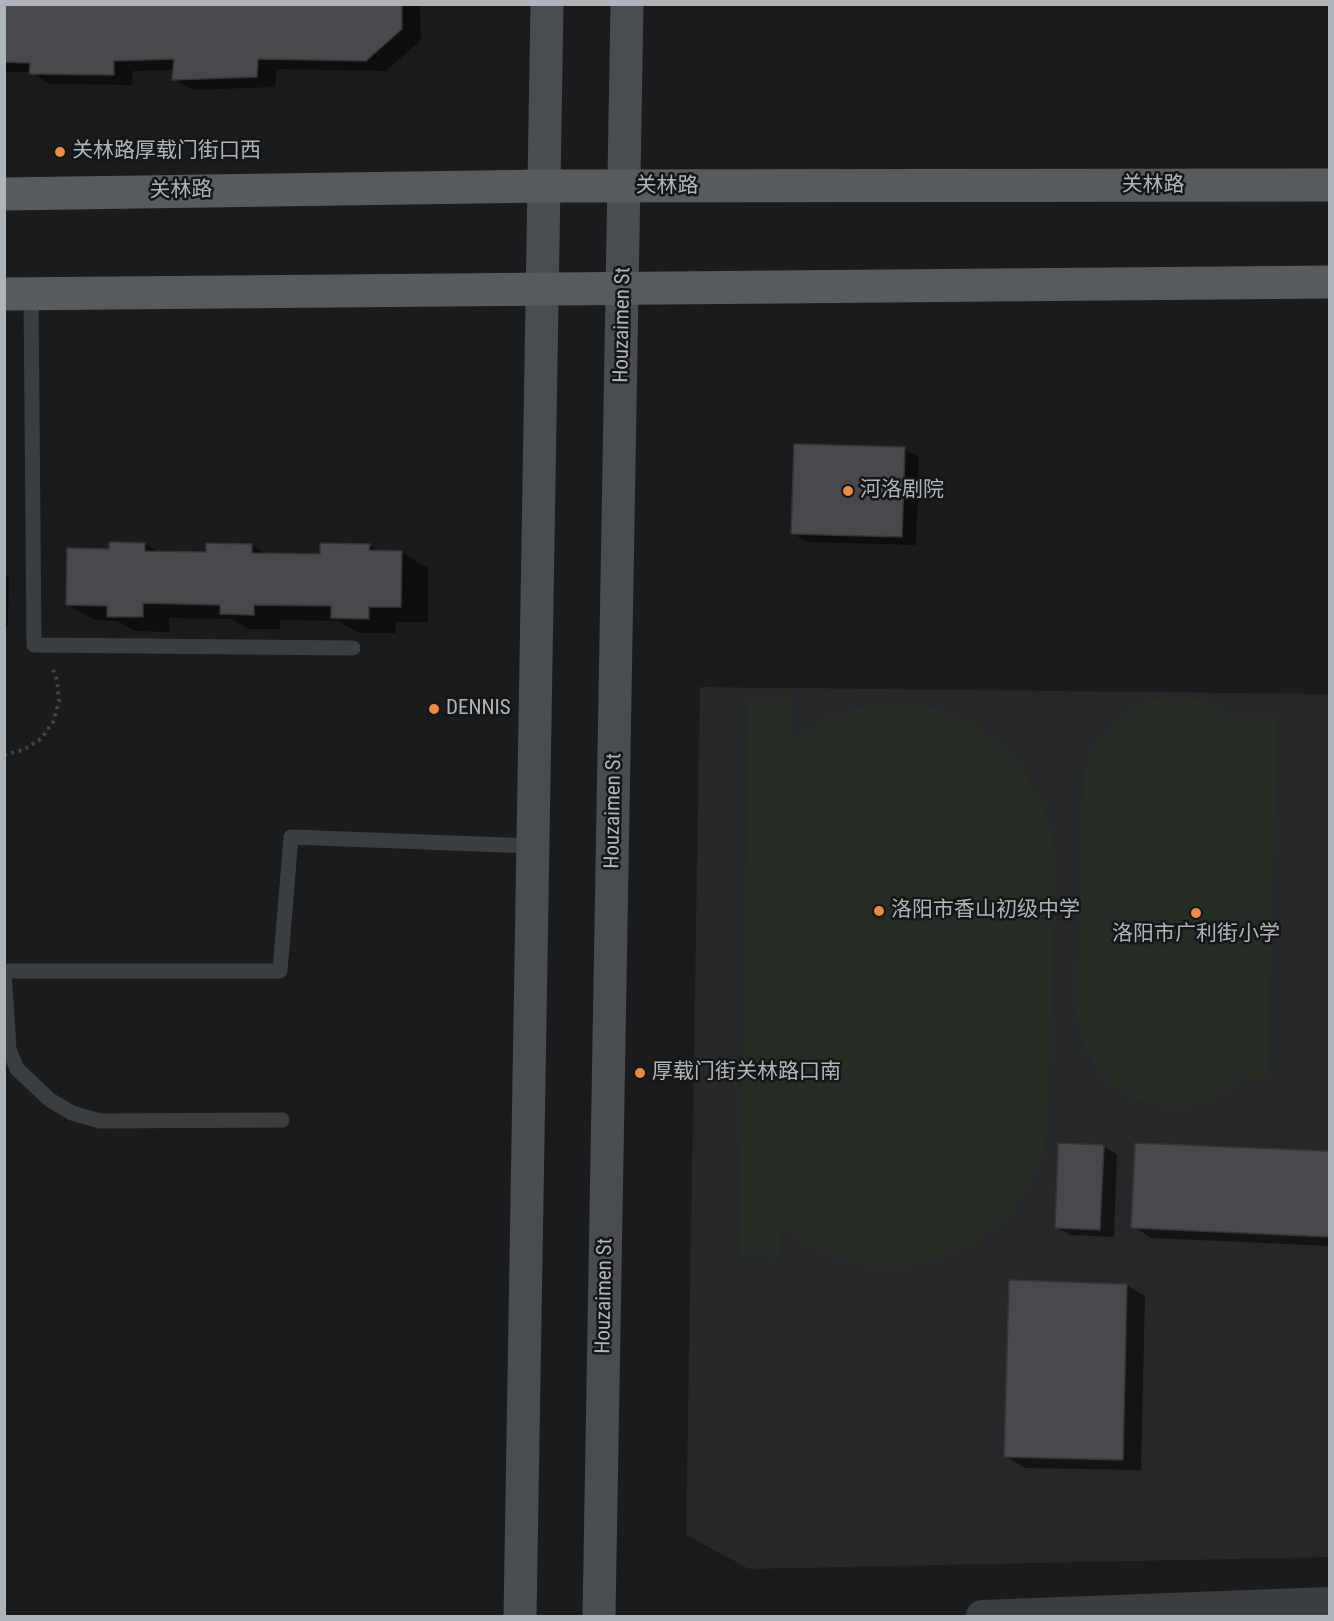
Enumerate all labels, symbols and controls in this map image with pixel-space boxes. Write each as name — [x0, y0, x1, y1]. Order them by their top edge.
place label: 关林路厚载门街口西 — [72, 139, 261, 165]
marker: 关林路厚载门街口西 — [53, 145, 67, 159]
street label: 关林路 — [1122, 173, 1184, 199]
street label: 关林路 — [636, 174, 698, 200]
street label: 关林路 — [149, 178, 213, 204]
street label: Houzaimen St — [609, 267, 637, 383]
place label: 河洛剧院 — [860, 478, 944, 504]
marker: 河洛剧院 — [841, 484, 855, 498]
place label: DENNIS — [446, 696, 511, 722]
marker: DENNIS — [427, 702, 441, 716]
street label: Houzaimen St — [600, 753, 628, 869]
place label: 洛阳市香山初级中学 — [891, 898, 1080, 924]
marker: 洛阳市香山初级中学 — [872, 904, 886, 918]
marker: 洛阳市广利街小学 — [1189, 906, 1203, 920]
place label: 洛阳市广利街小学 — [1112, 922, 1280, 948]
place label: 厚载门街关林路口南 — [652, 1060, 841, 1086]
marker: 厚载门街关林路口南 — [633, 1066, 647, 1080]
street label: Houzaimen St — [591, 1238, 619, 1354]

